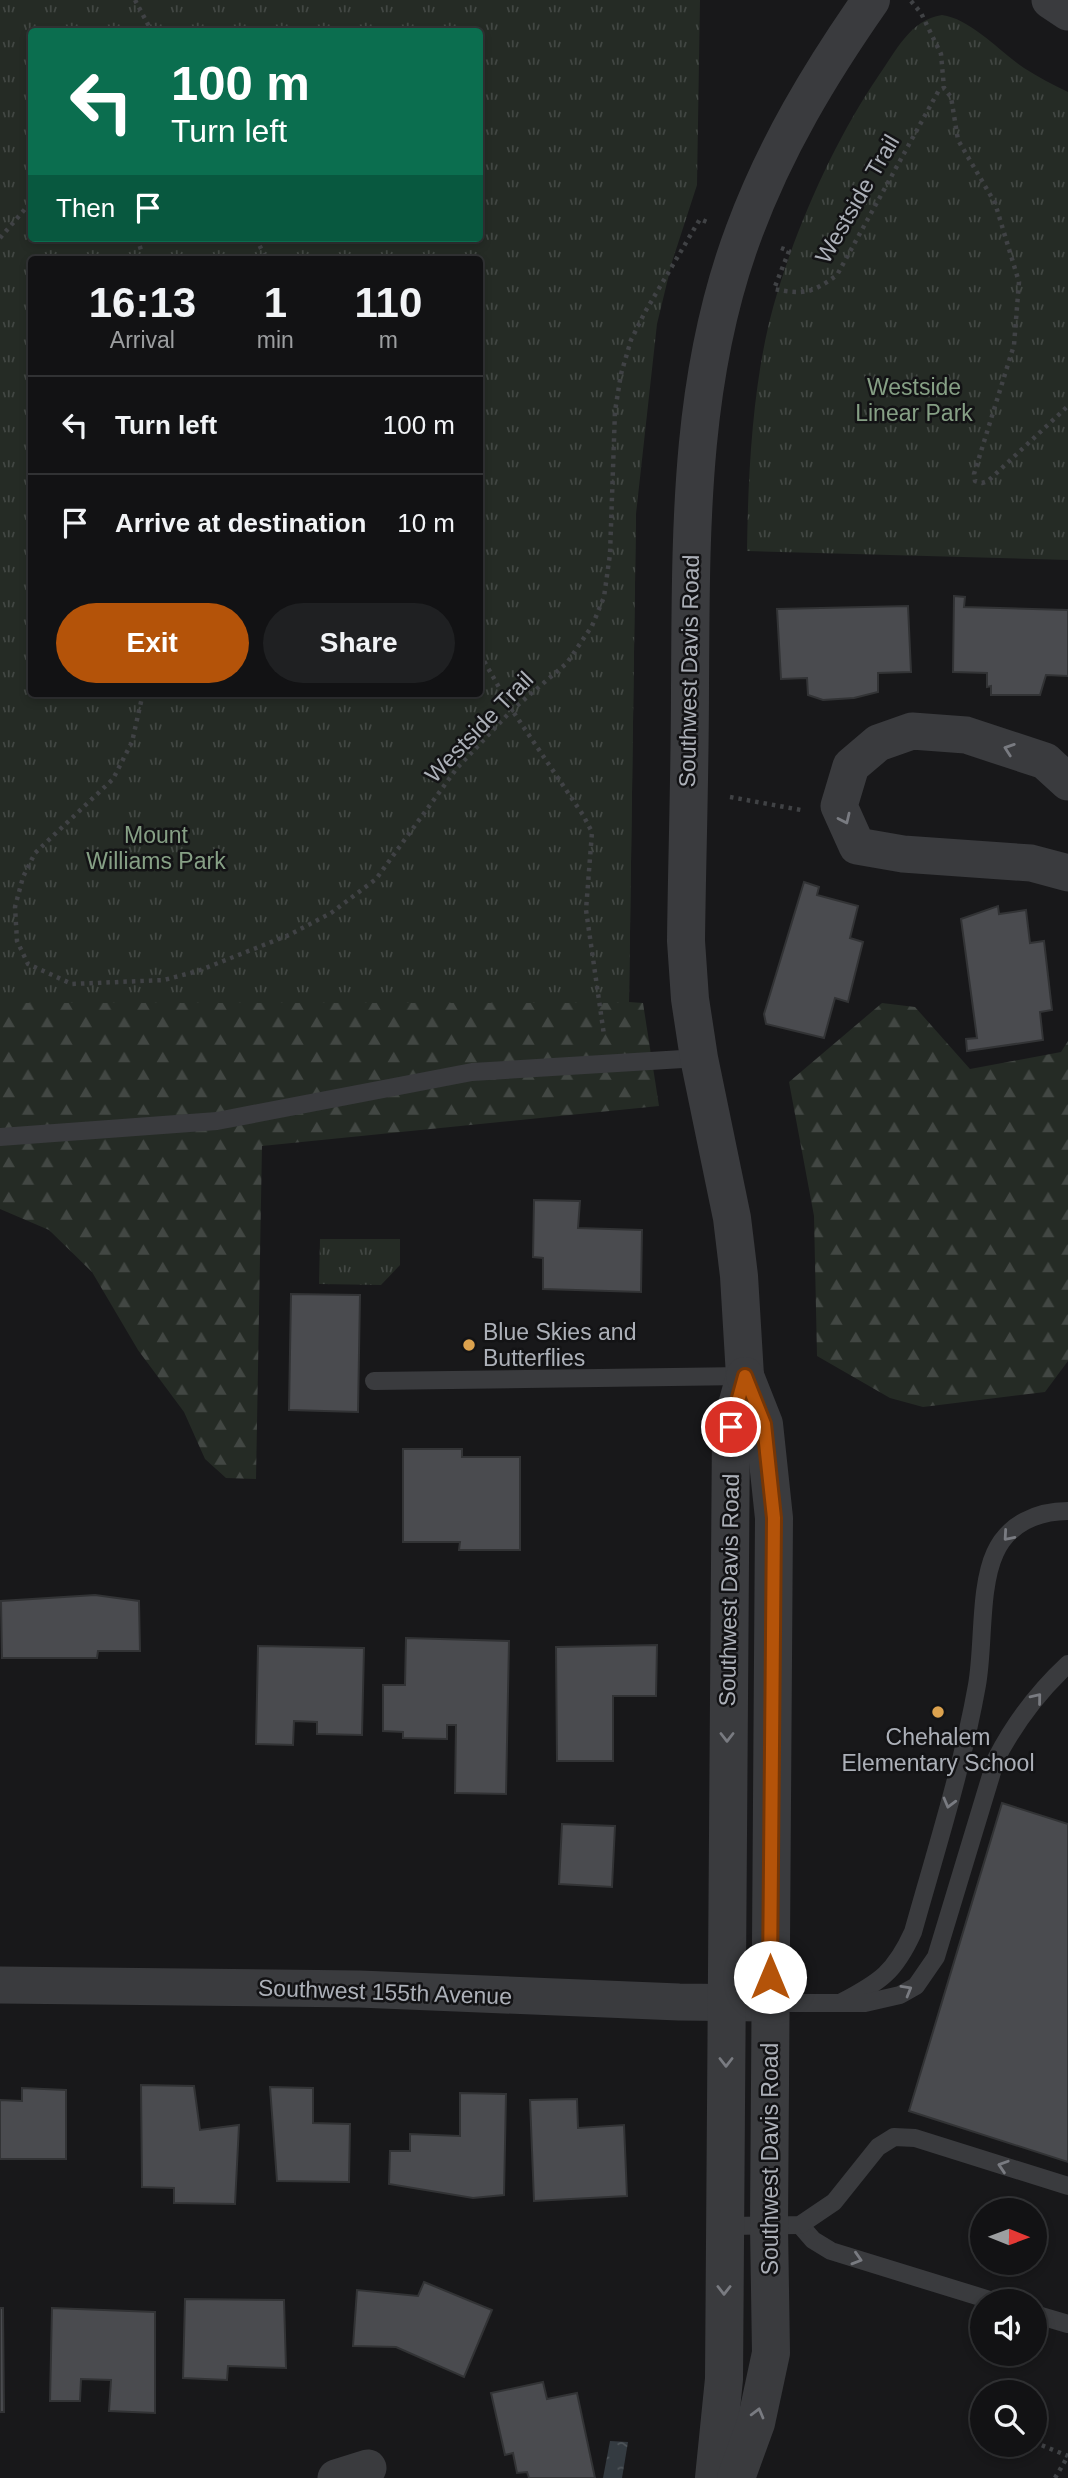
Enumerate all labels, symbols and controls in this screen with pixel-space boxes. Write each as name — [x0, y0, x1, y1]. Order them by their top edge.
icon: left — [56, 56, 147, 147]
text: 100 m — [171, 56, 310, 110]
text: Turn left — [171, 113, 287, 149]
street label: Westside Trail — [810, 130, 904, 268]
icon: arrive — [129, 189, 167, 227]
text: Then — [56, 193, 115, 223]
text: 16:13 — [89, 279, 196, 326]
text: 1 — [264, 279, 287, 326]
text: 110 — [355, 279, 422, 326]
text: Arrival — [110, 327, 175, 353]
text: min — [257, 327, 294, 353]
text: m — [379, 327, 398, 353]
park label: Westside Linear Park — [855, 374, 973, 426]
icon: left — [56, 406, 94, 444]
text: Turn left — [115, 410, 217, 440]
text: 100 m — [383, 410, 455, 440]
icon: arrive — [56, 504, 94, 542]
text: Arrive at destination — [115, 508, 366, 538]
text: 10 m — [397, 508, 455, 538]
street label: Southwest Davis Road — [674, 554, 704, 788]
button: Exit — [56, 603, 249, 683]
button: Share — [263, 603, 455, 683]
street label: Westside Trail — [420, 666, 538, 788]
one-way arrow — [1004, 743, 1016, 757]
one-way arrow — [837, 812, 851, 824]
park label: Mount Williams Park — [86, 822, 226, 874]
place label: Blue Skies and Butterflies — [483, 1319, 636, 1371]
marker: Blue Skies and Butterflies — [461, 1337, 477, 1353]
pin — [701, 1397, 761, 1457]
icon: arrive — [712, 1408, 750, 1446]
street label: Southwest Davis Road — [714, 1473, 744, 1707]
one-way arrow — [1004, 1528, 1016, 1541]
one-way arrow — [1028, 1693, 1041, 1705]
marker: Chehalem Elementary School — [930, 1704, 946, 1720]
place label: Chehalem Elementary School — [841, 1724, 1035, 1776]
one-way arrow — [720, 1731, 735, 1742]
one-way arrow — [942, 1797, 957, 1809]
position arrow — [733, 1940, 807, 2014]
street label: Southwest 155th Avenue — [258, 1975, 512, 2009]
one-way arrow — [900, 1985, 913, 1998]
street label: Southwest Davis Road — [757, 2043, 783, 2275]
one-way arrow — [718, 2057, 734, 2068]
one-way arrow — [997, 2159, 1009, 2174]
north arrow — [970, 2198, 1046, 2275]
map controls — [970, 2198, 1047, 2457]
one-way arrow — [851, 2251, 863, 2266]
one-way arrow — [717, 2284, 732, 2295]
button: sound — [970, 2289, 1047, 2366]
button: search — [970, 2380, 1047, 2457]
one-way arrow — [750, 2408, 764, 2420]

